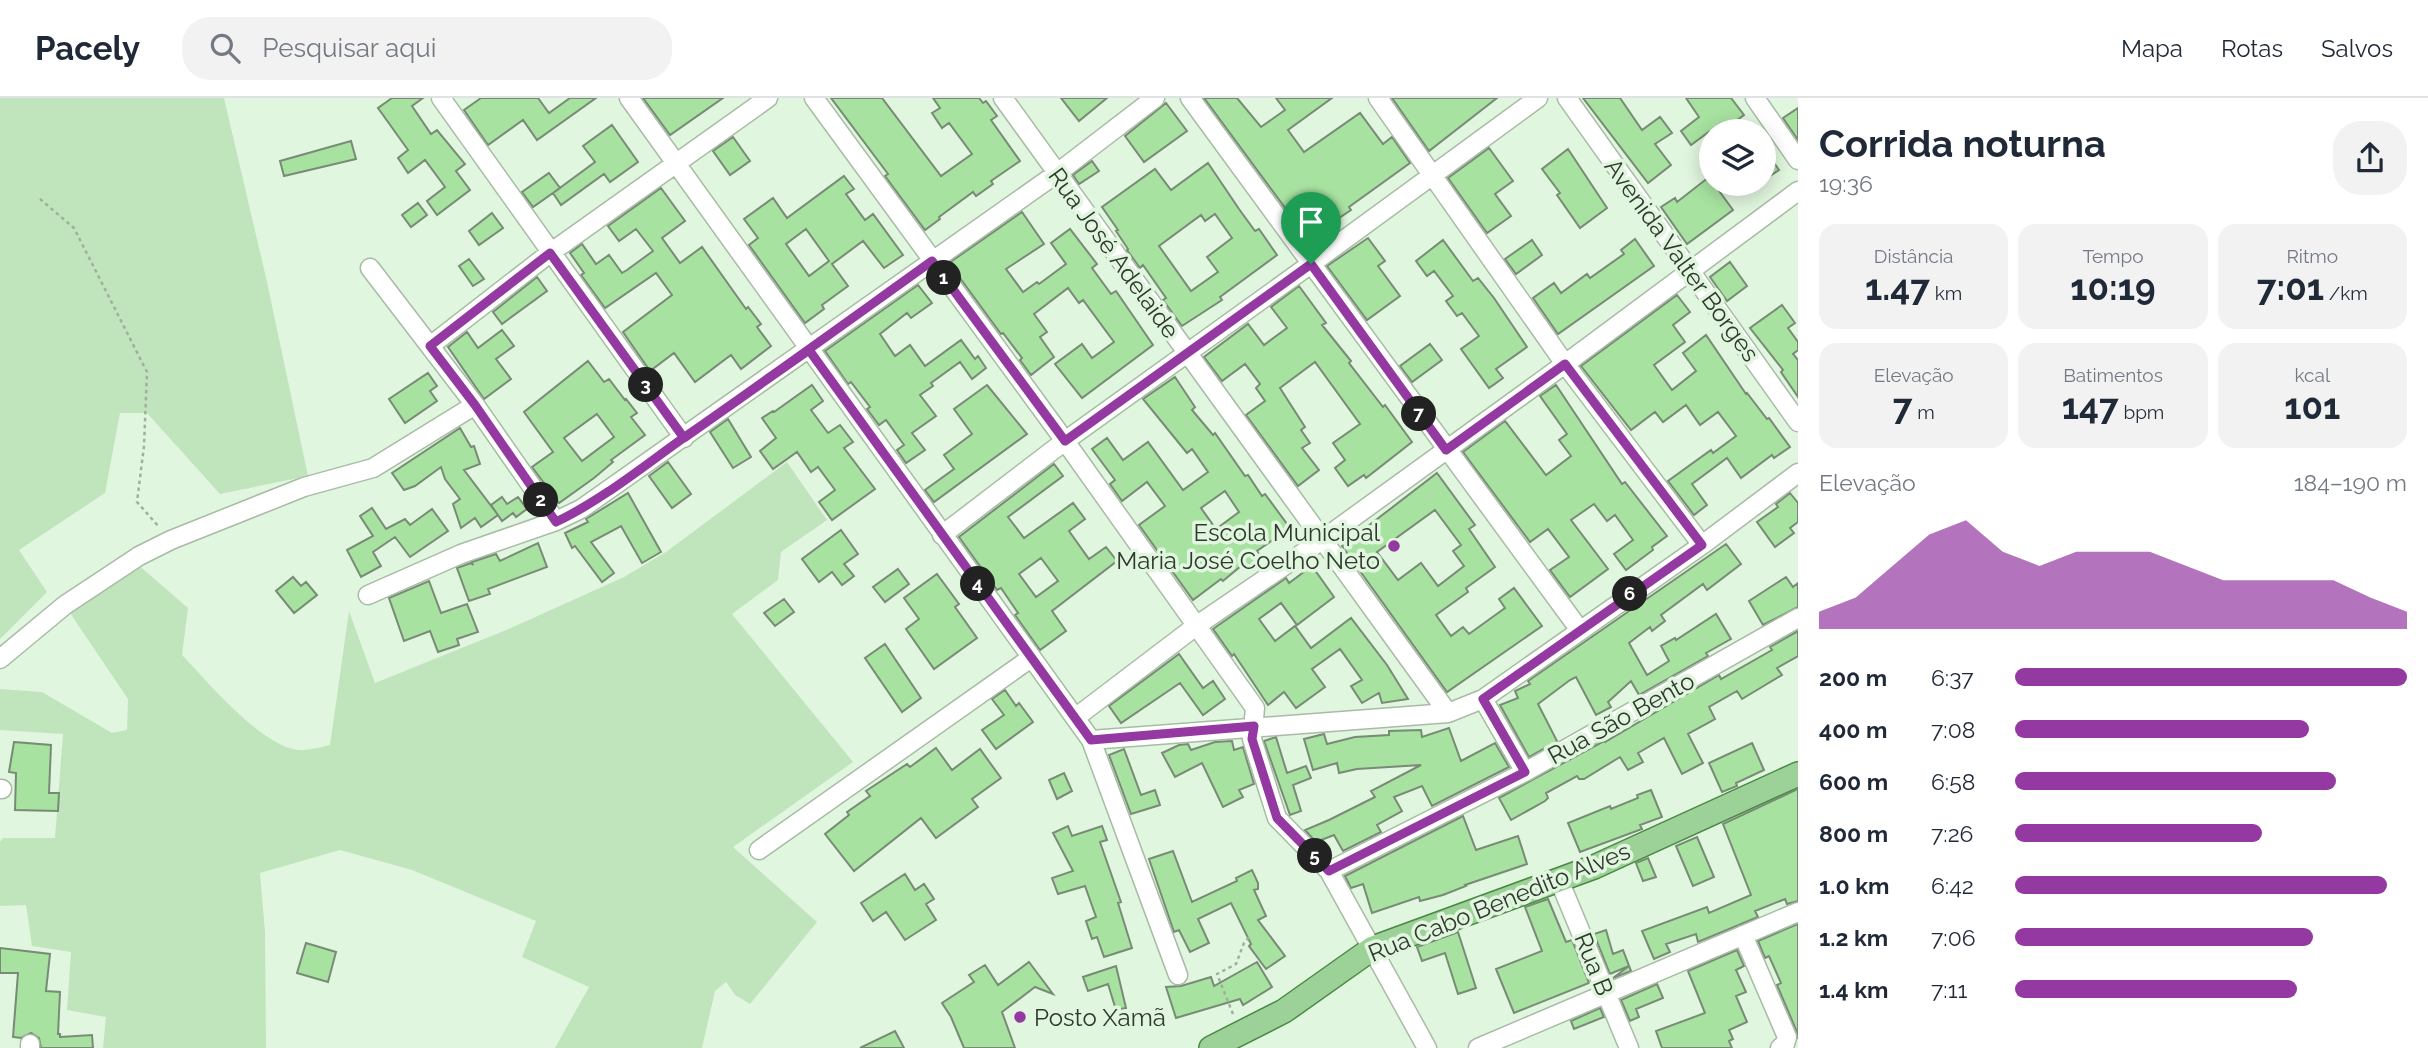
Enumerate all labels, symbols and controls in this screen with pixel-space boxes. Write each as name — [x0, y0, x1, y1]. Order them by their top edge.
search box — [182, 17, 672, 80]
text: Pacely — [35, 29, 140, 68]
icon: search — [206, 29, 244, 67]
text: Pesquisar aqui — [262, 33, 436, 63]
text: Mapa — [2121, 34, 2183, 63]
text: Rotas — [2221, 34, 2283, 63]
text: Salvos — [2321, 34, 2393, 63]
map controls — [1699, 119, 1776, 196]
button: layers — [1699, 119, 1776, 196]
text: Corrida noturna — [1819, 121, 2106, 166]
button: share — [2333, 121, 2407, 195]
street label: Avenida Valter Borges — [1599, 153, 1765, 367]
street label: Rua José Adelaide — [1042, 162, 1186, 344]
text: 19:36 — [1819, 170, 1873, 197]
pin — [1281, 192, 1341, 264]
icon: arrive — [1292, 203, 1330, 241]
text: Distância — [1874, 245, 1953, 267]
text: Tempo — [2082, 245, 2144, 267]
text: Ritmo — [2287, 245, 2338, 267]
pin: 1 — [926, 260, 962, 296]
text: 1 — [939, 266, 948, 288]
text: 1.47 — [1865, 267, 1930, 308]
text: 10:19 — [2070, 267, 2156, 308]
text: 7:01 — [2257, 267, 2324, 308]
text: km — [1930, 282, 1962, 304]
text: /km — [2324, 282, 2368, 304]
text: Elevação — [1874, 364, 1954, 386]
text: Batimentos — [2063, 364, 2163, 386]
text: kcal — [2295, 364, 2330, 386]
pin: 3 — [628, 368, 664, 402]
text: 3 — [640, 373, 651, 395]
text: 7 — [1893, 386, 1912, 427]
text: 147 — [2062, 386, 2119, 427]
text: 101 — [2284, 386, 2340, 427]
pin: 7 — [1402, 396, 1436, 432]
text: m — [1912, 401, 1935, 423]
text: bpm — [2119, 401, 2164, 423]
text: 7 — [1413, 402, 1424, 424]
text: Elevação — [1819, 469, 1916, 496]
text: 184–190 m — [2294, 469, 2407, 496]
pin: 2 — [524, 482, 558, 518]
text: 2 — [535, 488, 546, 510]
place label: Escola Municipal Maria José Coelho Neto — [1116, 518, 1380, 575]
marker: Escola Municipal Maria José Coelho Neto — [1386, 538, 1402, 554]
pin: 4 — [960, 566, 996, 602]
text: 4 — [972, 572, 983, 594]
pin: 6 — [1612, 576, 1648, 612]
text: 6 — [1624, 582, 1635, 604]
text: 200 m — [1819, 664, 1887, 691]
text: 6:37 — [1931, 664, 1974, 691]
street label: Rua São Bento — [1543, 666, 1699, 770]
text: 400 m — [1819, 716, 1887, 743]
text: 7:08 — [1931, 716, 1975, 743]
text: 600 m — [1819, 768, 1888, 795]
text: 6:58 — [1931, 768, 1975, 795]
text: 800 m — [1819, 820, 1888, 847]
text: 7:26 — [1931, 820, 1973, 847]
street label: Rua Cabo Benedito Alves — [1364, 836, 1634, 968]
pin: 5 — [1298, 838, 1332, 874]
text: 5 — [1309, 844, 1320, 866]
text: 1.0 km — [1819, 872, 1889, 899]
text: 6:42 — [1931, 872, 1974, 899]
text: 1.2 km — [1819, 924, 1888, 951]
text: 7:06 — [1931, 924, 1976, 951]
street label: Rua B — [1568, 928, 1620, 1000]
text: 1.4 km — [1819, 976, 1888, 1003]
text: 7:11 — [1931, 976, 1967, 1003]
place label: Posto Xamã — [1034, 1003, 1166, 1032]
marker: Posto Xamã — [1012, 1009, 1028, 1025]

